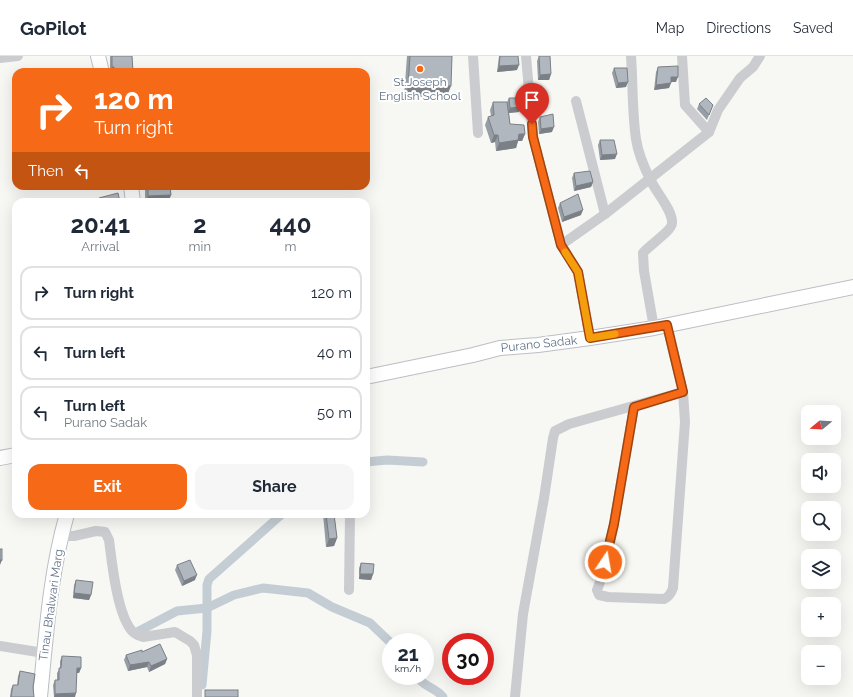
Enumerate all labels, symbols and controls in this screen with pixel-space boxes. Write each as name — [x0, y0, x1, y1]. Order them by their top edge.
text: GoPilot — [20, 17, 86, 39]
text: Map — [656, 20, 684, 36]
text: Directions — [706, 20, 771, 36]
text: Saved — [793, 20, 833, 36]
marker: St.Joseph English School — [415, 64, 425, 74]
place label: St.Joseph English School — [379, 75, 462, 103]
text: 120 m — [94, 83, 174, 116]
pin — [515, 83, 549, 124]
icon: right — [28, 84, 80, 136]
icon: arrive — [521, 89, 543, 111]
text: Turn right — [94, 117, 173, 138]
icon: left — [71, 160, 93, 182]
text: Then — [28, 162, 63, 180]
text: 20:41 — [70, 210, 130, 239]
text: 2 — [193, 210, 207, 239]
text: 440 — [269, 210, 312, 239]
text: Arrival — [81, 239, 119, 254]
text: min — [189, 239, 211, 254]
text: m — [285, 239, 296, 254]
icon: right — [30, 282, 52, 304]
text: Turn right — [64, 284, 134, 302]
text: 120 m — [311, 284, 352, 302]
street label: Purano Sadak — [500, 333, 579, 355]
icon: left — [30, 342, 52, 364]
text: Turn left — [64, 344, 125, 362]
text: 40 m — [317, 344, 352, 362]
text: Turn left — [64, 397, 125, 415]
icon: left — [30, 402, 52, 424]
text: 50 m — [317, 404, 352, 422]
north arrow — [801, 405, 841, 445]
map controls — [801, 405, 841, 685]
text: Purano Sadak — [64, 415, 147, 430]
button: sound — [801, 453, 841, 493]
button: Exit — [28, 464, 187, 510]
button: Share — [195, 464, 354, 510]
button: search — [801, 501, 841, 541]
position arrow — [584, 541, 626, 583]
street label: Tinau Bhalwari Marg — [36, 548, 66, 662]
button: layers — [801, 549, 841, 589]
button: + — [801, 597, 841, 637]
speed limit sign: 30 — [442, 633, 494, 685]
text: 21 — [397, 642, 419, 666]
button: − — [801, 645, 841, 685]
text: km/h — [395, 663, 421, 674]

